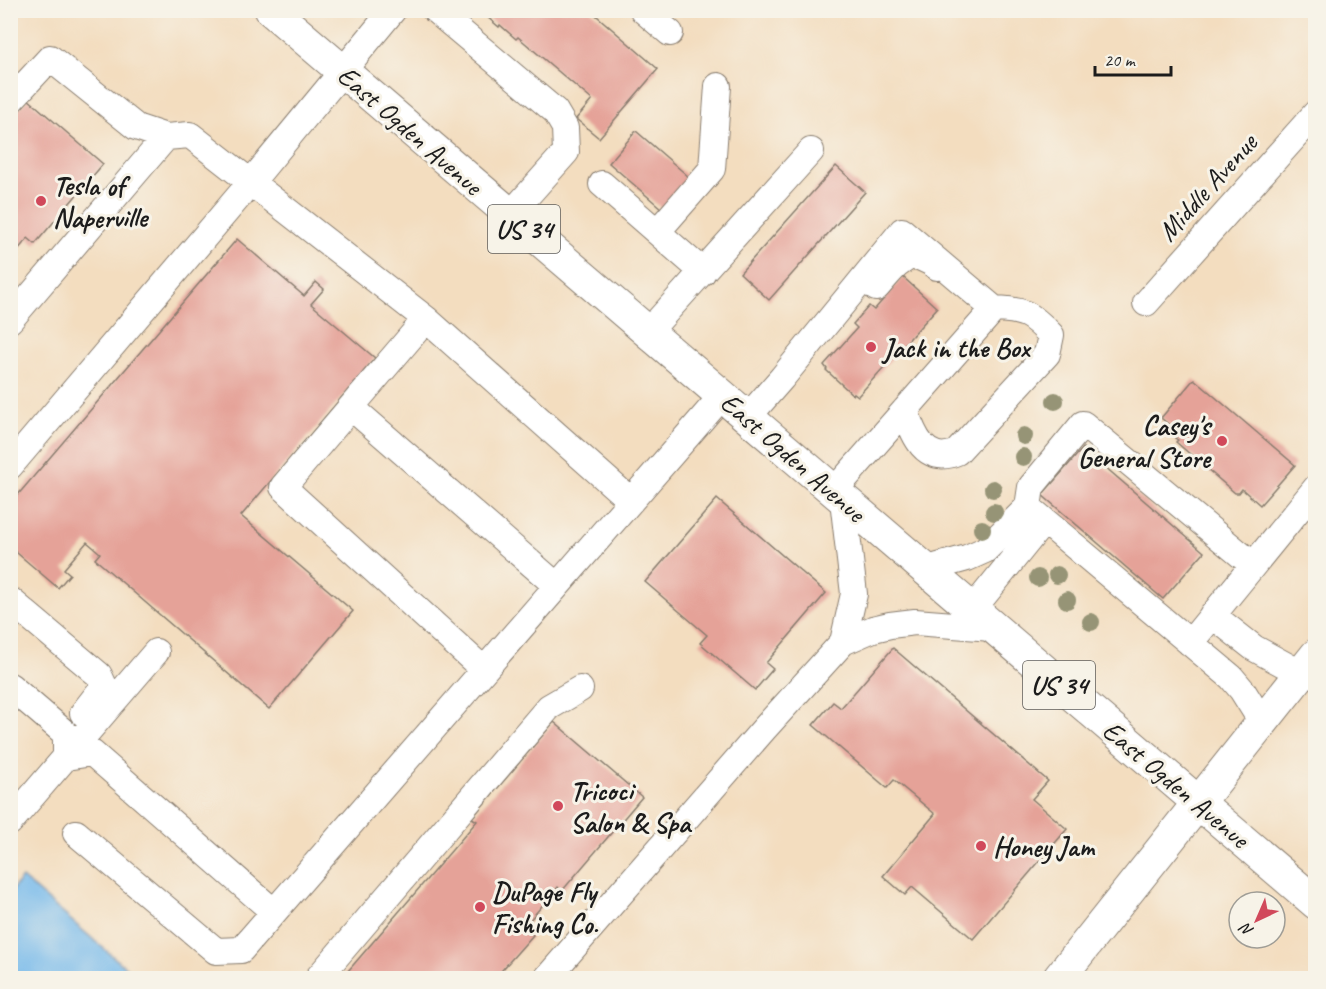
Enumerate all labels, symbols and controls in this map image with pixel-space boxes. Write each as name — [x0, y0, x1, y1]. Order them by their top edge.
scale bar — [1095, 39, 1172, 77]
text: 20 m — [1104, 49, 1137, 71]
street label: East Ogden Avenue — [330, 58, 491, 204]
street label: Middle Avenue — [1150, 125, 1266, 248]
place label: Tesla of Naperville — [53, 168, 150, 235]
marker: Tesla of Naperville — [34, 194, 48, 208]
road number: US 34 — [488, 205, 560, 253]
place label: Jack in the Box — [881, 330, 1032, 365]
marker: Jack in the Box — [864, 340, 878, 354]
street label: East Ogden Avenue — [713, 385, 874, 531]
place label: Casey's General Store — [1078, 408, 1213, 475]
marker: Casey's General Store — [1215, 434, 1229, 448]
road number: US 34 — [1023, 661, 1095, 709]
street label: East Ogden Avenue — [1096, 713, 1258, 857]
place label: Tricoci Salon & Spa — [570, 773, 693, 840]
marker: Tricoci Salon & Spa — [551, 799, 565, 813]
place label: Honey Jam — [993, 829, 1096, 865]
marker: Honey Jam — [974, 839, 988, 853]
place label: DuPage Fly Fishing Co. — [492, 874, 599, 941]
north arrow — [1227, 890, 1287, 950]
marker: DuPage Fly Fishing Co. — [473, 900, 487, 914]
text: N — [1235, 917, 1258, 941]

